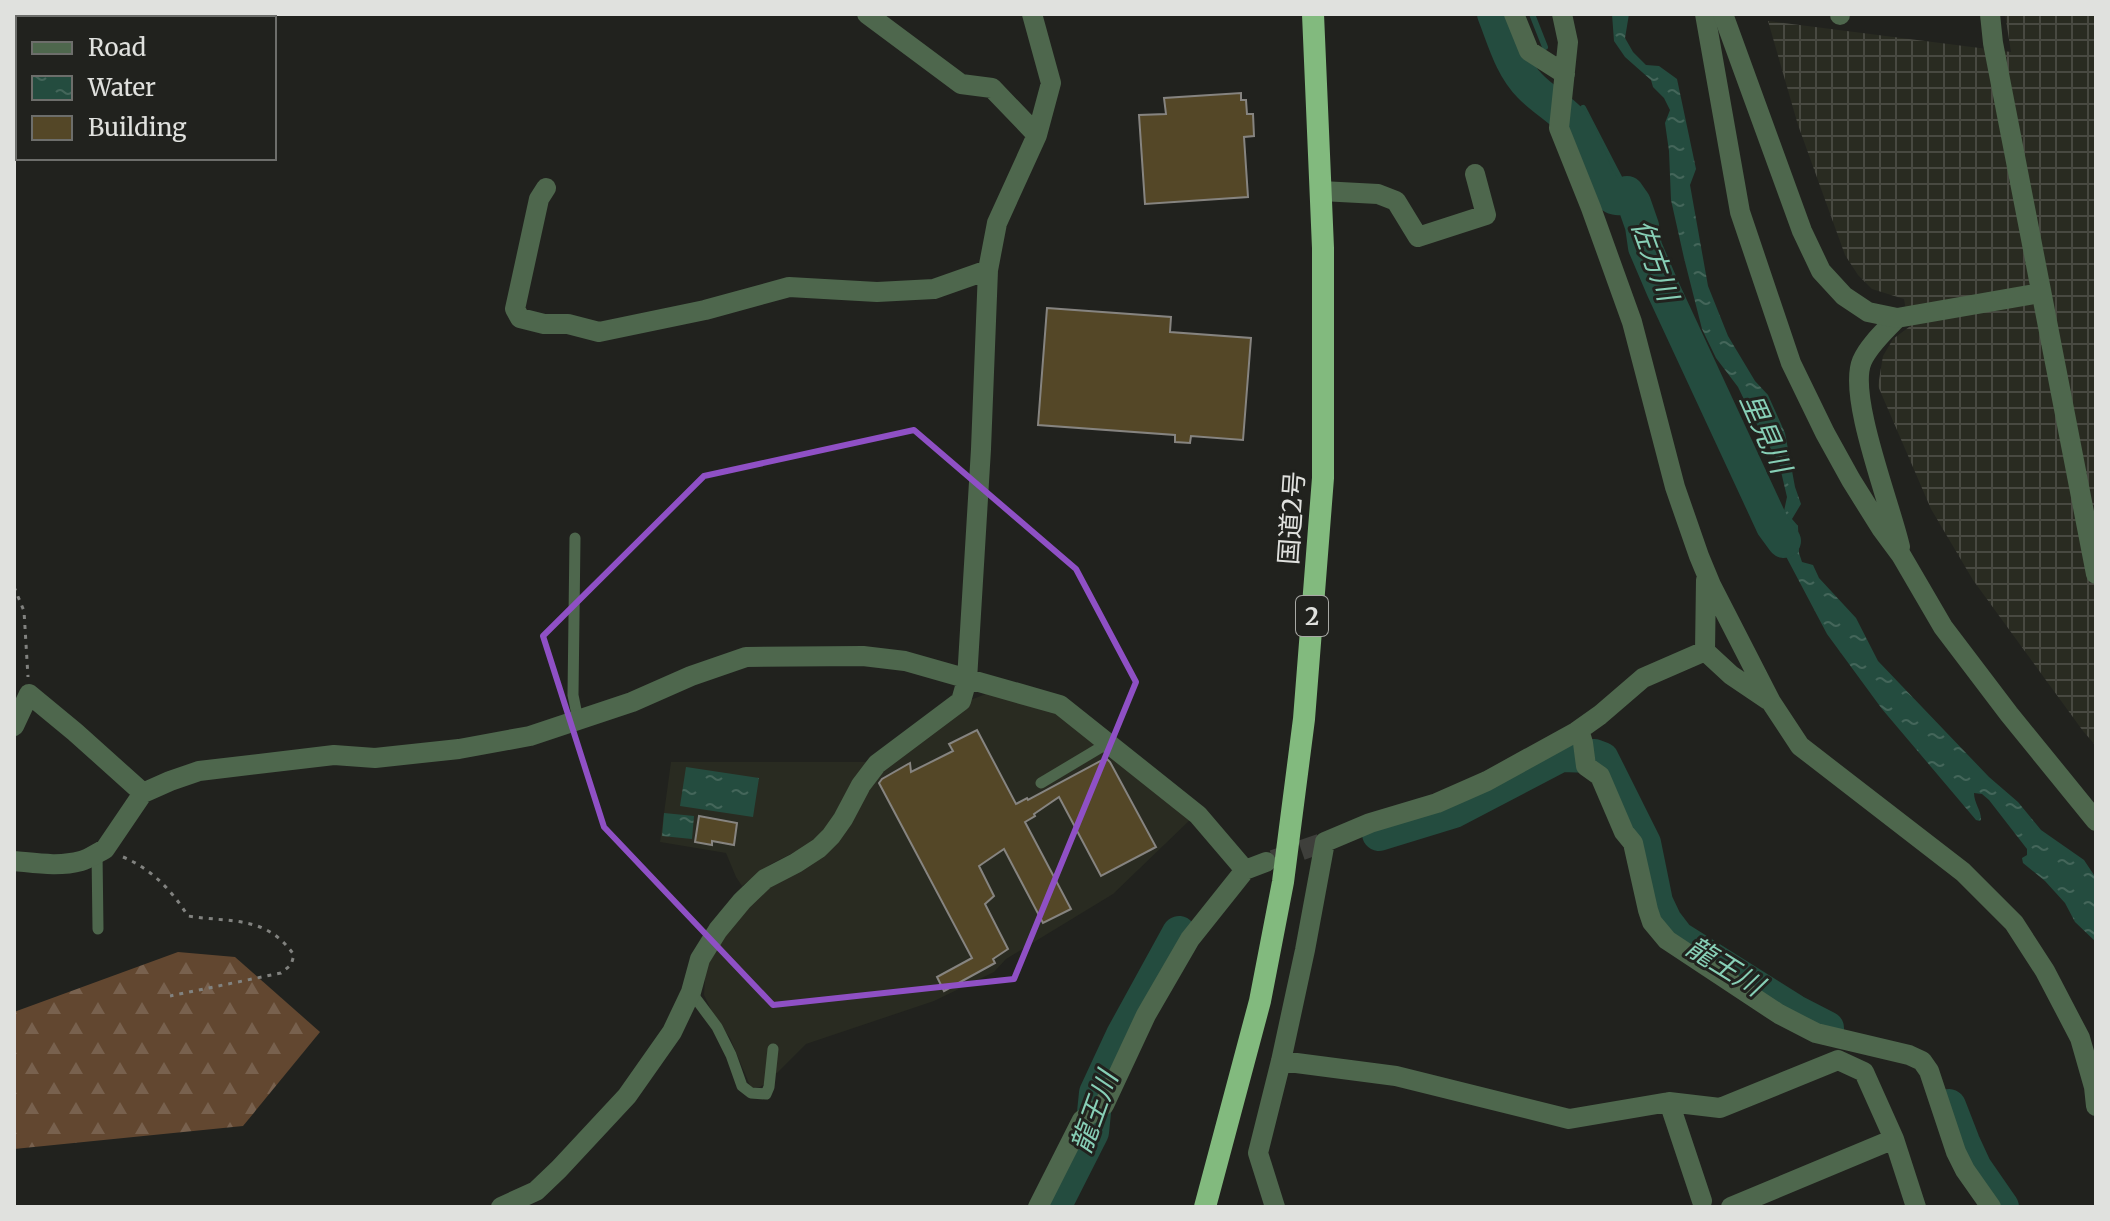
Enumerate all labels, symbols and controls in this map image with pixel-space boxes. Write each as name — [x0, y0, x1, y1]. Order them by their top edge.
legend — [16, 16, 276, 160]
text: Road — [88, 32, 146, 63]
text: Water — [87, 72, 156, 103]
text: Building — [88, 112, 187, 143]
water label: 佐方川 — [1624, 214, 1687, 308]
water label: 里見川 — [1732, 387, 1801, 481]
street label: 国道2号 — [1271, 470, 1311, 566]
road number: 2 — [1296, 596, 1328, 636]
water label: 龍王川 — [1680, 928, 1773, 1005]
water label: 龍王川 — [1063, 1064, 1126, 1158]

